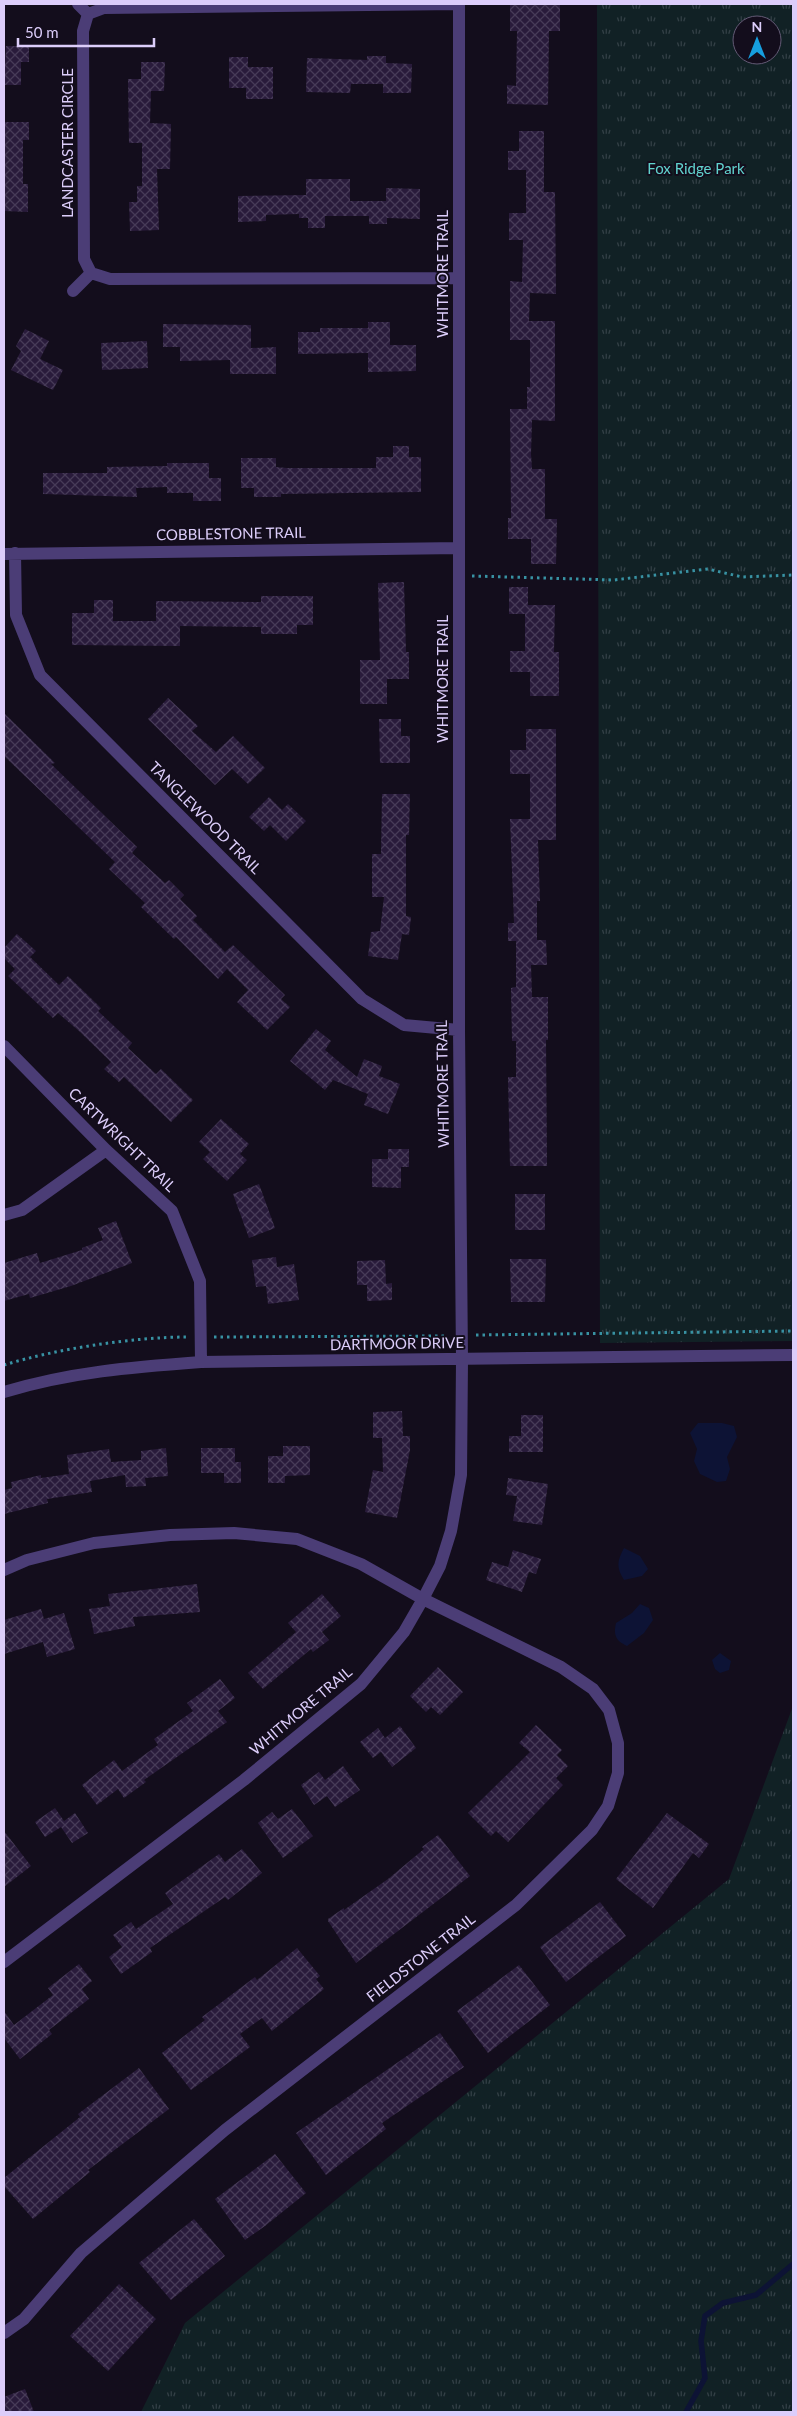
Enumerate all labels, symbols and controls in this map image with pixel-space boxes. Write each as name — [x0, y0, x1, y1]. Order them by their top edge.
scale bar — [18, 15, 154, 47]
north arrow — [732, 15, 782, 65]
text: N — [752, 18, 762, 35]
text: 50 m — [25, 23, 59, 41]
street label: LANDCASTER CIRCLE — [58, 68, 76, 218]
park label: Fox Ridge Park — [647, 159, 745, 177]
street label: WHITMORE TRAIL — [433, 210, 451, 338]
street label: COBBLESTONE TRAIL — [156, 523, 306, 543]
street label: WHITMORE TRAIL — [433, 615, 451, 743]
street label: TANGLEWOOD TRAIL — [146, 757, 266, 877]
street label: WHITMORE TRAIL — [432, 1020, 452, 1148]
street label: CARTWRIGHT TRAIL — [65, 1084, 180, 1195]
street label: DARTMOOR DRIVE — [330, 1333, 464, 1353]
street label: WHITMORE TRAIL — [246, 1662, 355, 1758]
street label: FIELDSTONE TRAIL — [363, 1909, 478, 2005]

